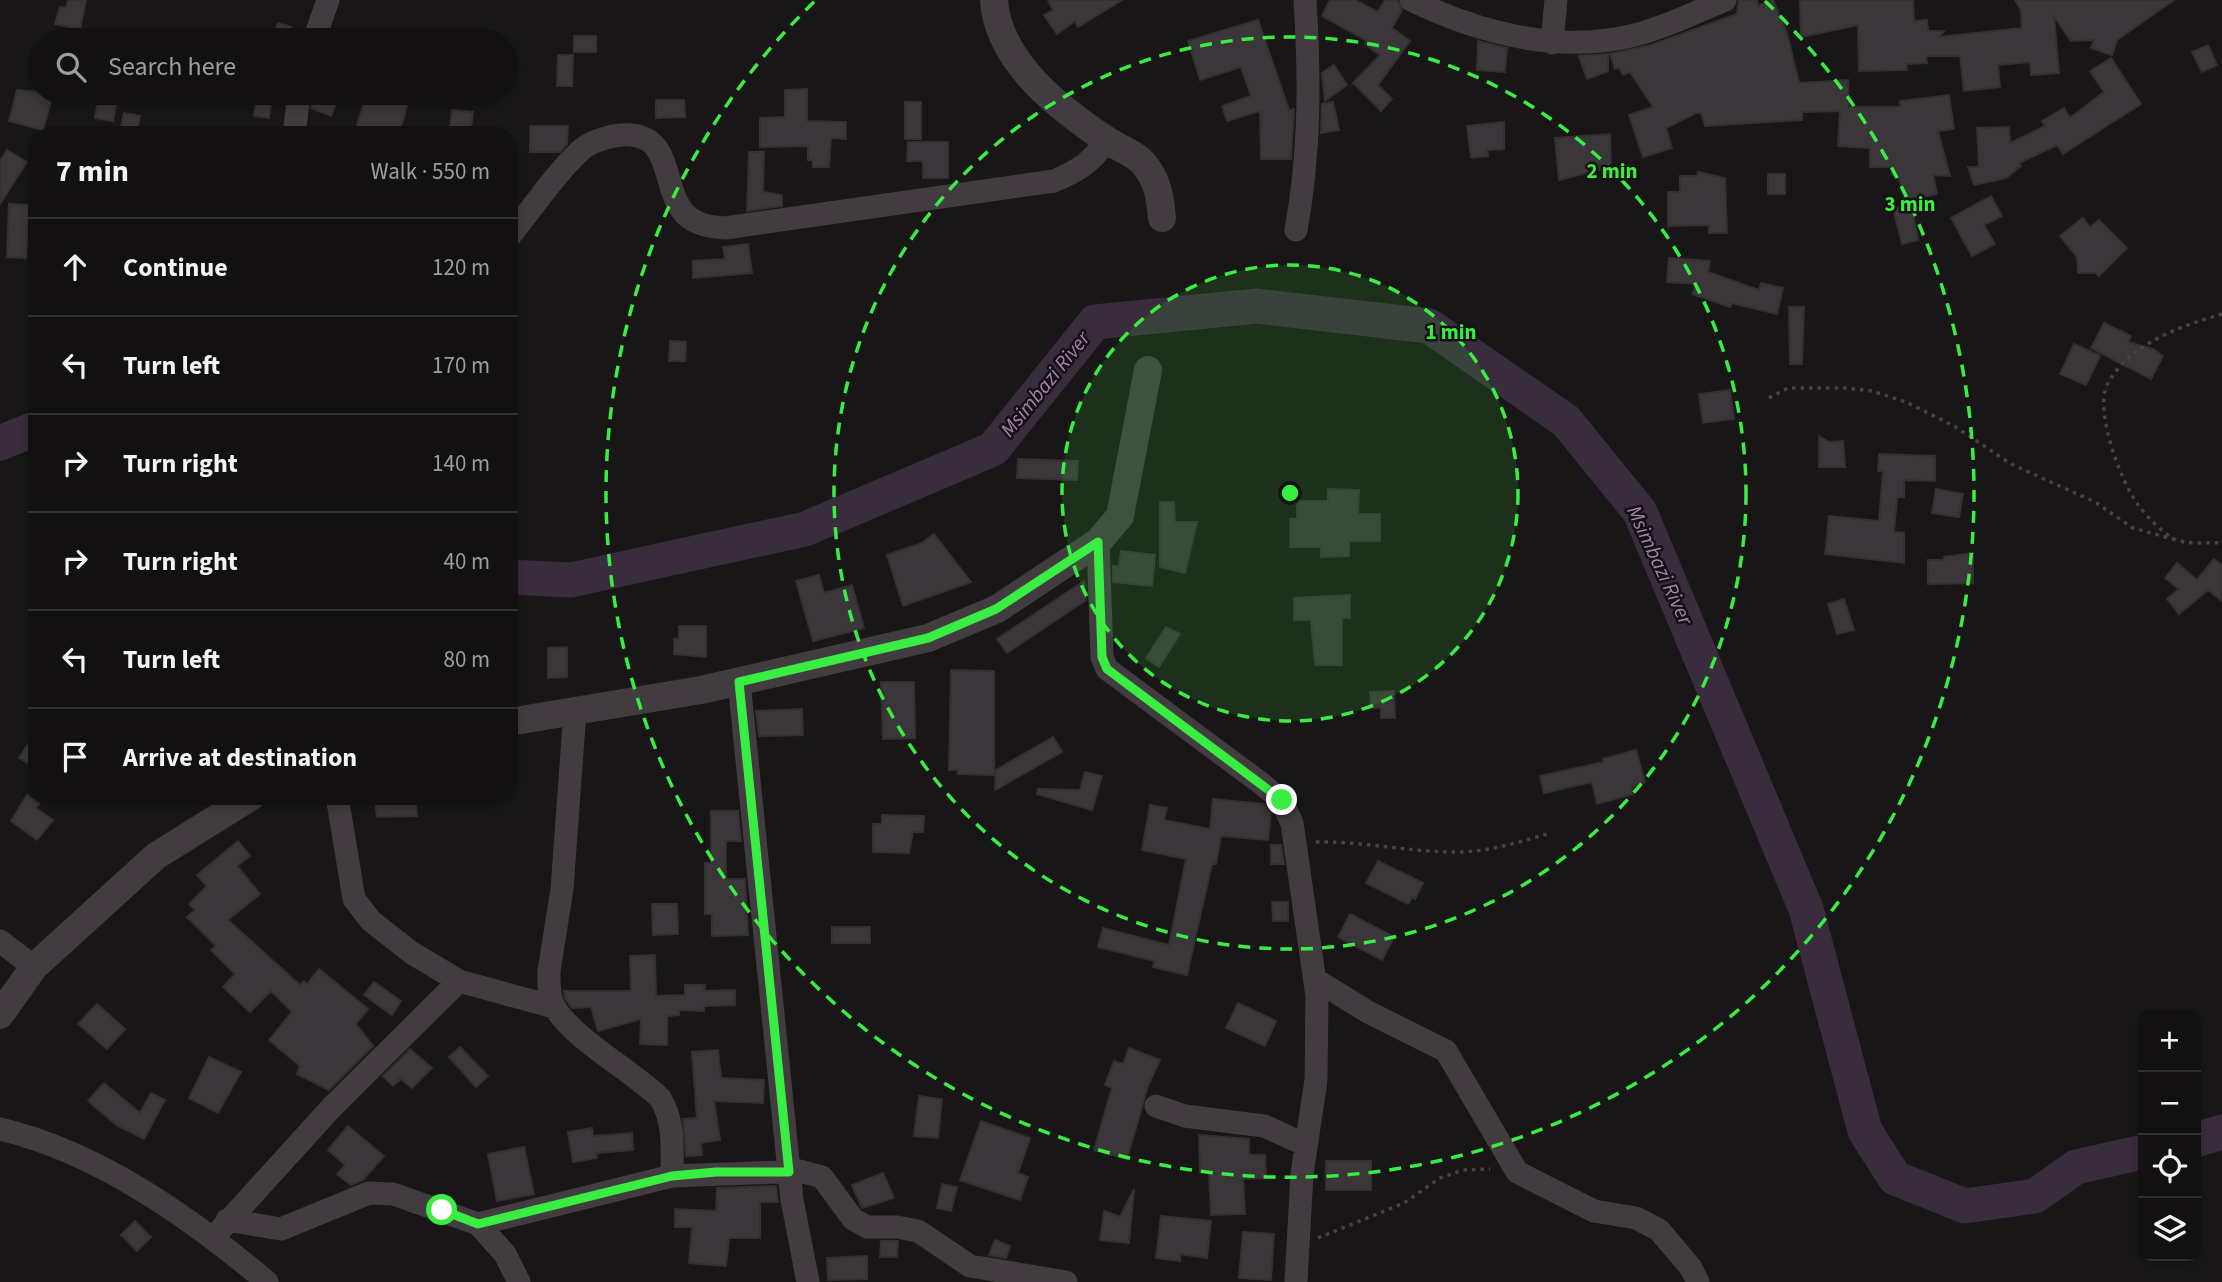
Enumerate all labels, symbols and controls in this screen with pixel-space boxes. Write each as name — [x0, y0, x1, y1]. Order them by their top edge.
search box — [28, 28, 518, 105]
icon: search — [52, 48, 90, 86]
text: Search here — [108, 48, 236, 85]
text: 7 min — [56, 150, 129, 193]
text: Walk · 550 m — [371, 155, 490, 188]
text: 2 min — [1586, 156, 1638, 186]
text: 3 min — [1884, 189, 1936, 219]
icon: ahead — [56, 248, 94, 286]
text: Continue — [123, 249, 228, 286]
text: 120 m — [432, 251, 490, 284]
text: 1 min — [1425, 317, 1477, 347]
water label: Msimbazi River — [993, 324, 1098, 443]
icon: left — [56, 346, 94, 384]
text: Turn left — [123, 347, 220, 384]
text: 170 m — [432, 349, 490, 382]
icon: right — [56, 444, 94, 482]
text: Turn right — [123, 445, 238, 482]
text: 140 m — [432, 447, 490, 480]
centre of rings — [1278, 481, 1302, 505]
water label: Msimbazi River — [1619, 500, 1701, 630]
icon: right — [56, 542, 94, 580]
text: Turn right — [123, 543, 238, 580]
text: 40 m — [443, 545, 490, 578]
icon: left — [56, 640, 94, 678]
text: Turn left — [123, 641, 220, 678]
text: 80 m — [443, 643, 490, 676]
icon: arrive — [56, 738, 94, 776]
text: Arrive at destination — [123, 739, 357, 776]
route end — [1266, 784, 1297, 815]
map controls — [2138, 1009, 2201, 1261]
button: + — [2138, 1009, 2201, 1072]
button: − — [2138, 1072, 2201, 1135]
button: locate — [2138, 1135, 2201, 1198]
route start — [426, 1194, 457, 1225]
button: layers — [2138, 1198, 2201, 1261]

